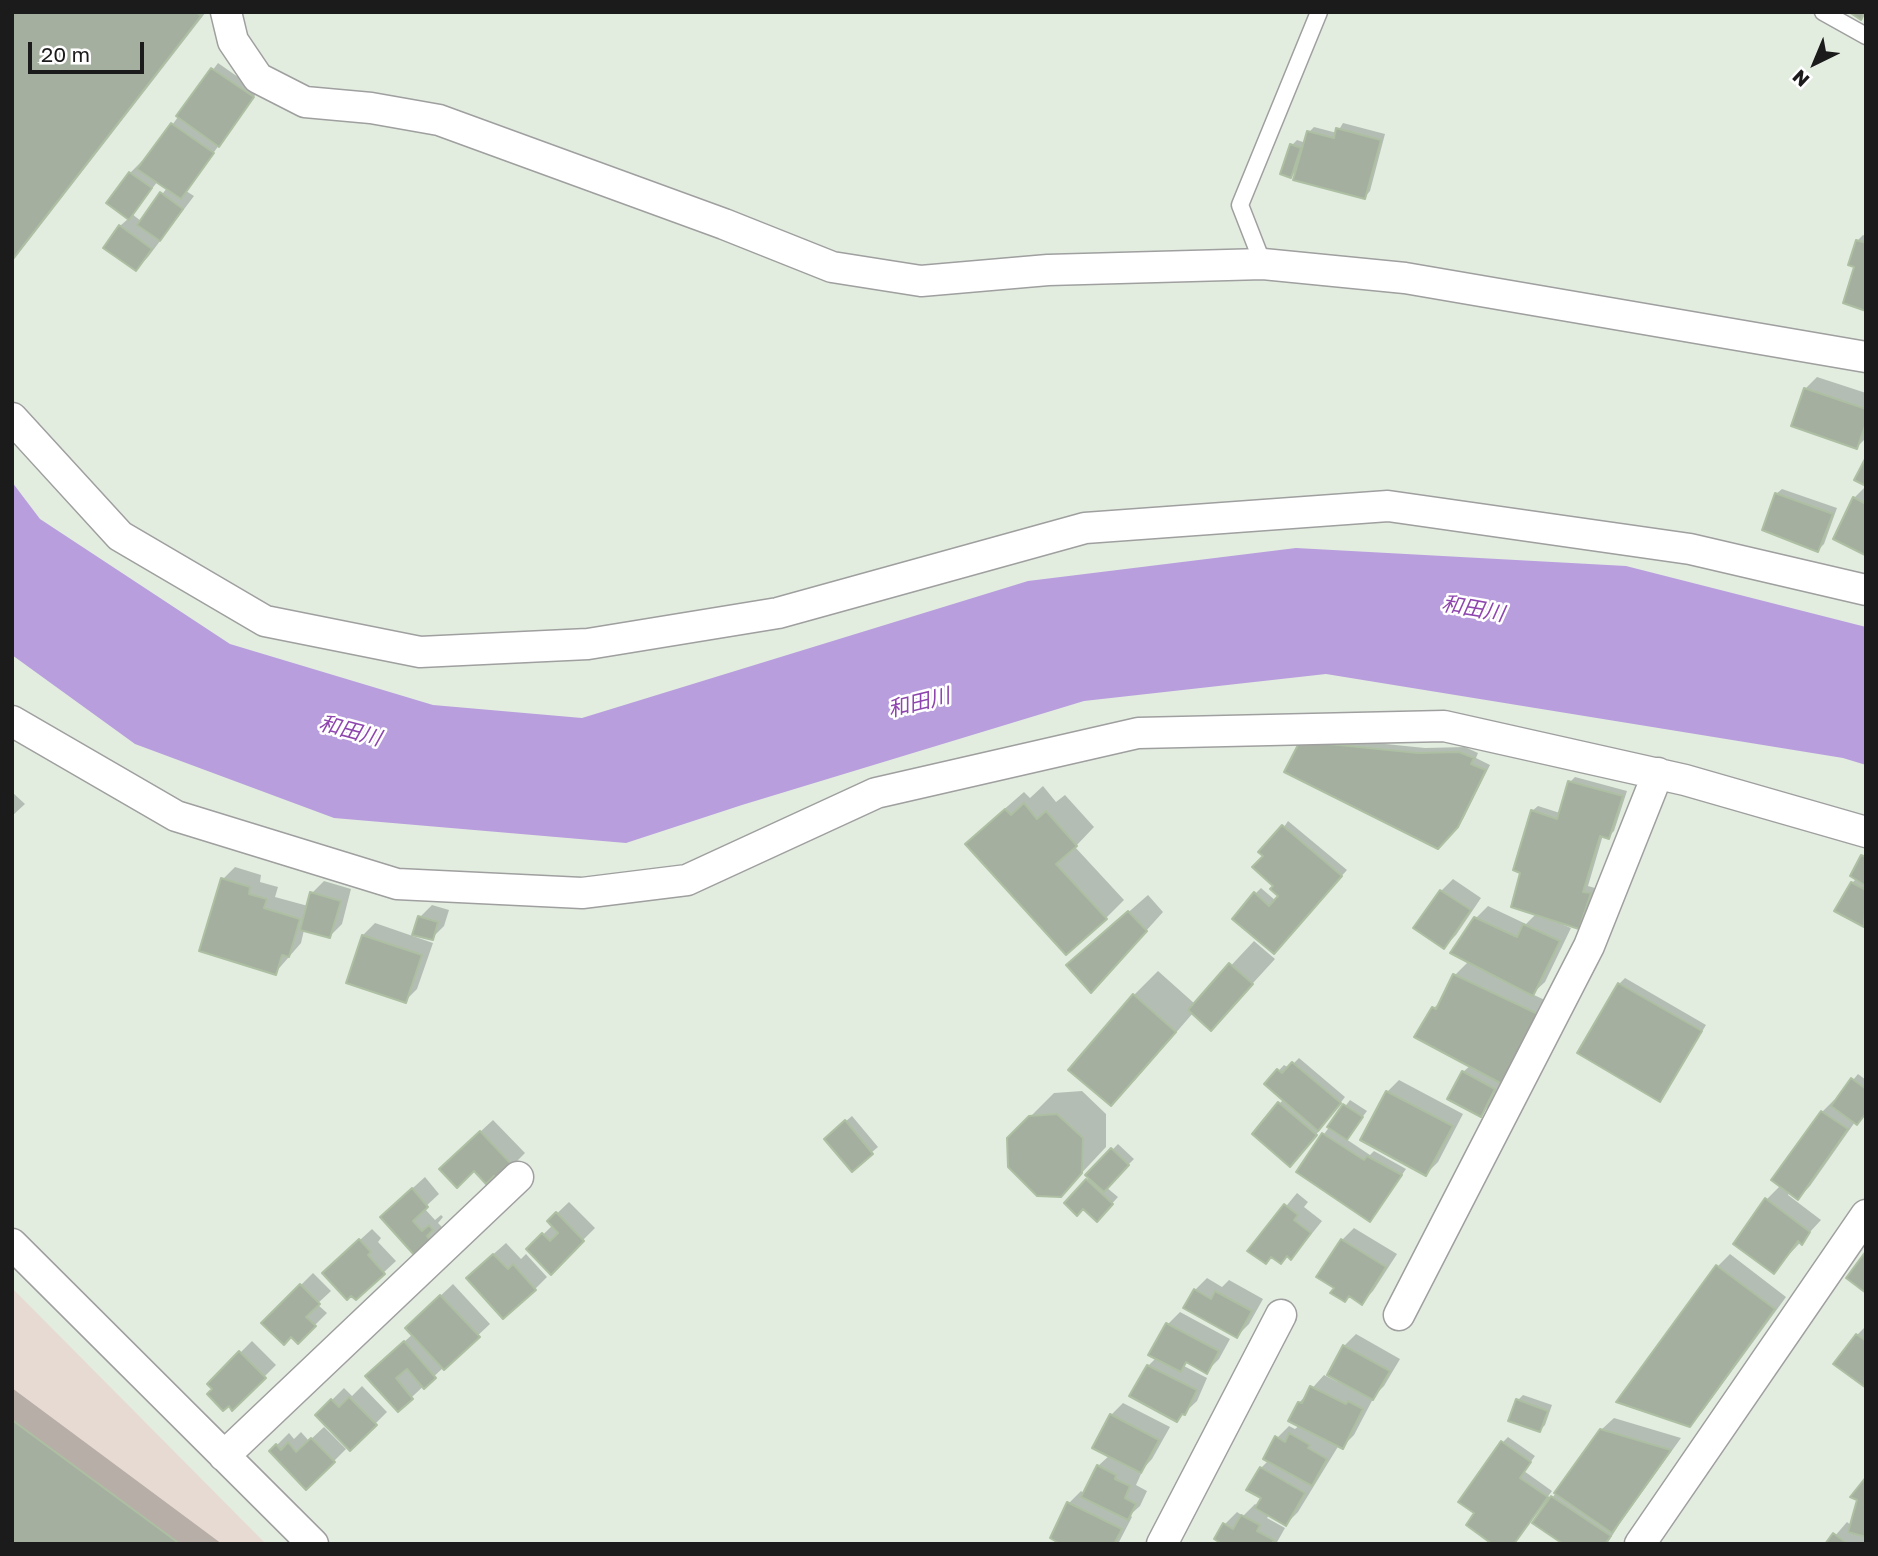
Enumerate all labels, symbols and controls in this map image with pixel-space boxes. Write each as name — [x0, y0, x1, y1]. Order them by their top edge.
scale bar — [32, 28, 147, 72]
north arrow — [1780, 28, 1850, 98]
text: 20 m — [41, 41, 90, 67]
text: N — [1787, 65, 1813, 92]
water label: 和田川 — [1440, 591, 1506, 627]
water label: 和田川 — [885, 683, 953, 723]
water label: 和田川 — [316, 711, 384, 751]

